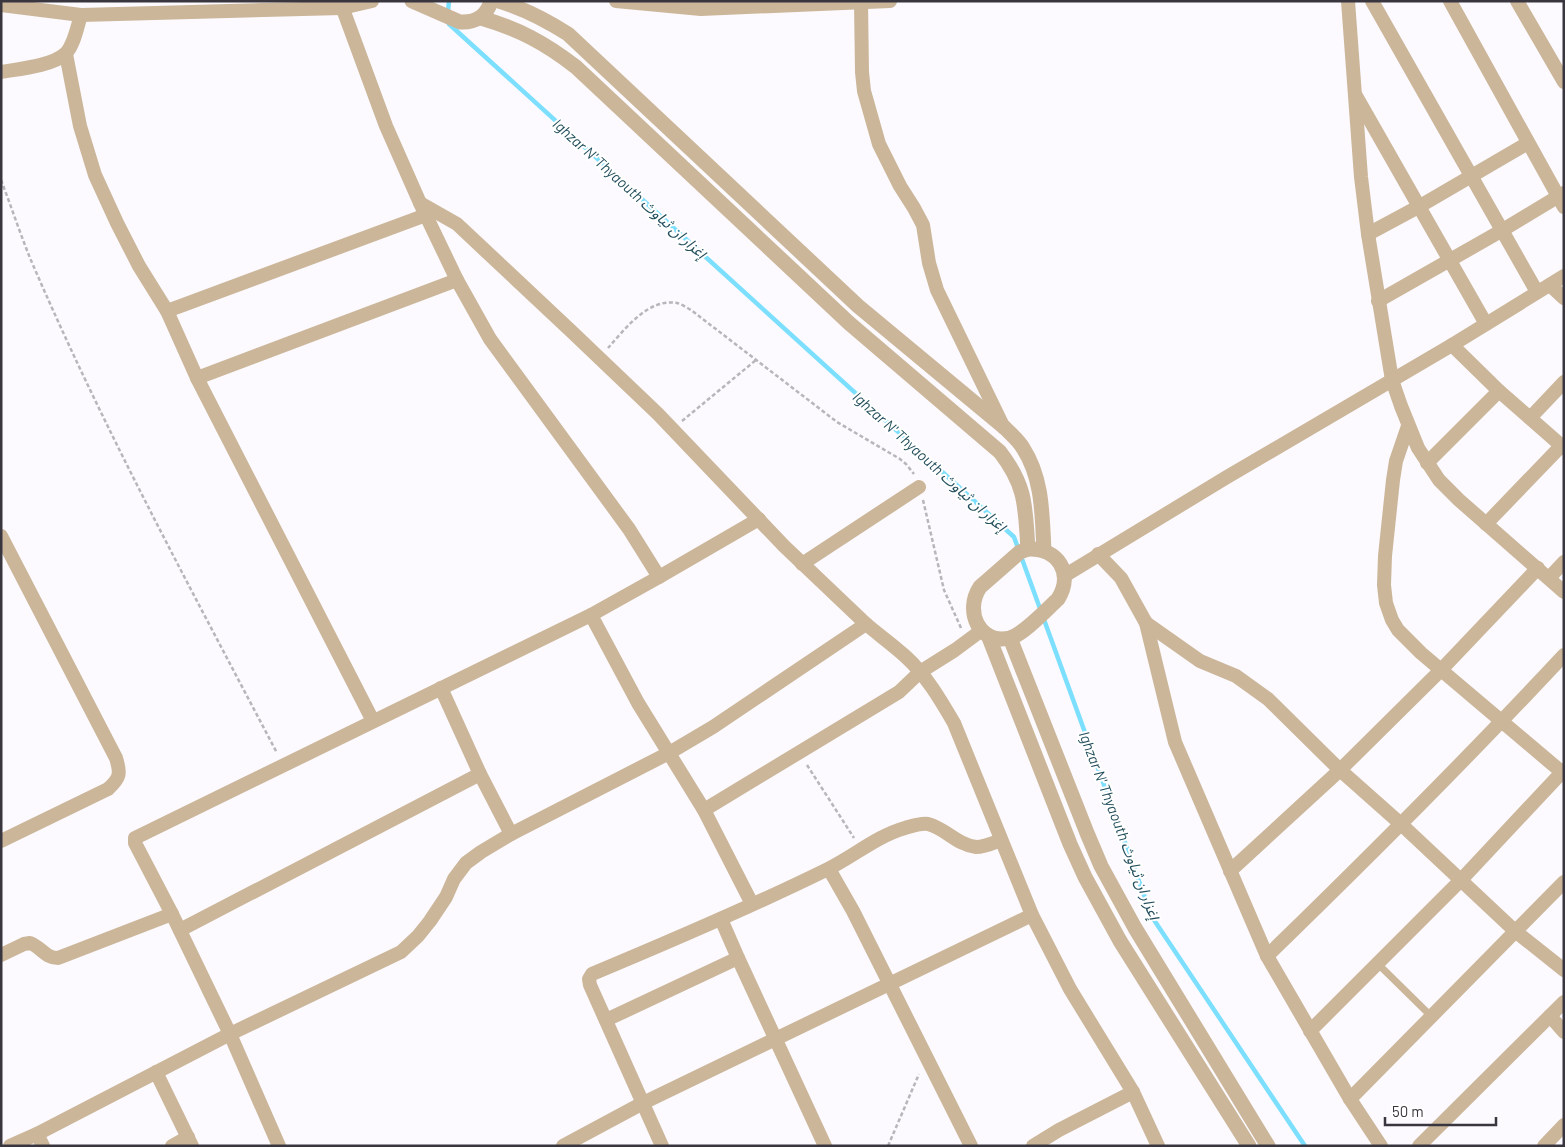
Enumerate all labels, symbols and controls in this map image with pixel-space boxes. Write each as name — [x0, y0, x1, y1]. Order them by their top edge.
water label: Ighzar N' Thyaouth إغزار ان ثياوث — [548, 114, 712, 264]
water label: Ighzar N' Thyaouth إغزار ان ثياوث — [848, 387, 1012, 537]
water label: Ighzar N' Thyaouth إغزار ان ثياوث — [1074, 728, 1165, 924]
scale bar — [1385, 1094, 1496, 1126]
text: 50 m — [1392, 1102, 1424, 1120]

